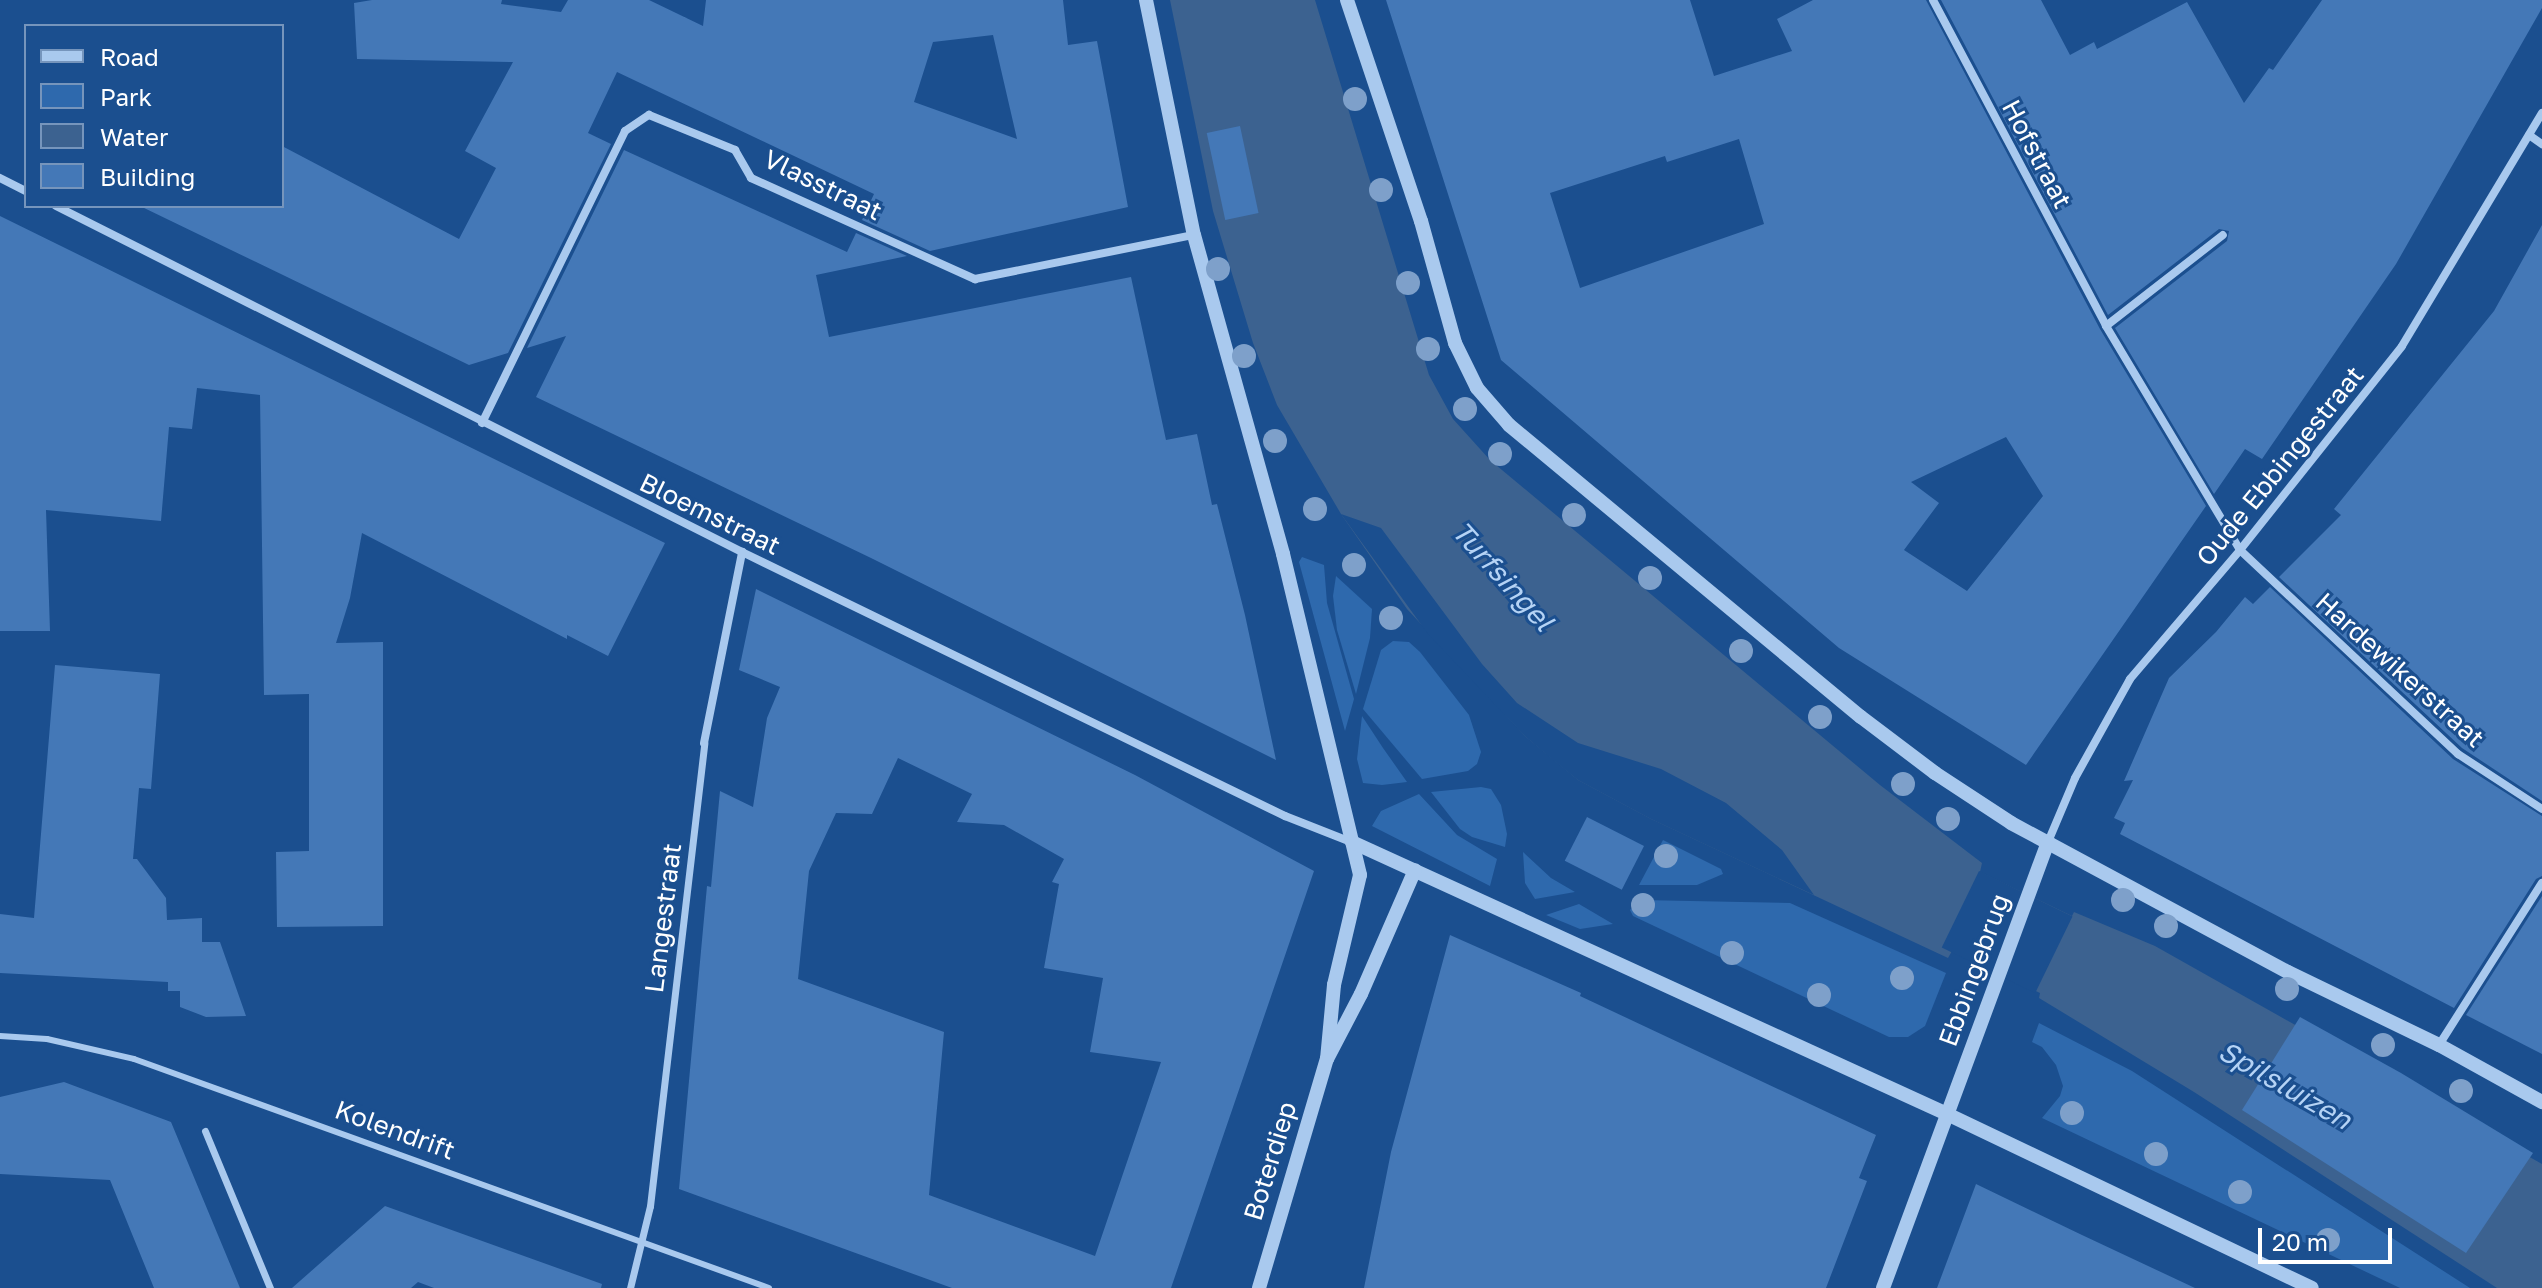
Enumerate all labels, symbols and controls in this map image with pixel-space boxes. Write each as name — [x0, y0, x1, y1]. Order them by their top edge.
legend — [24, 24, 284, 208]
text: Road — [100, 42, 159, 71]
text: Park — [100, 82, 152, 111]
street label: Hofstraat — [1995, 95, 2079, 213]
text: Water — [100, 122, 168, 151]
street label: Vlasstraat — [759, 143, 887, 227]
text: Building — [100, 162, 195, 191]
street label: Oude Ebbingestraat — [2190, 360, 2370, 572]
street label: Bloemstraat — [635, 466, 785, 562]
water label: Turfsingel — [1445, 514, 1561, 638]
street label: Hardewikerstraat — [2309, 586, 2491, 754]
street label: Langestraat — [638, 841, 688, 995]
street label: Ebbingebrug — [1932, 890, 2016, 1050]
water label: Spilsluizen — [2213, 1034, 2357, 1136]
street label: Kolendrift — [331, 1094, 459, 1166]
street label: Boterdiep — [1237, 1098, 1303, 1224]
scale bar — [2262, 1212, 2396, 1262]
text: 20 m — [2272, 1227, 2328, 1256]

